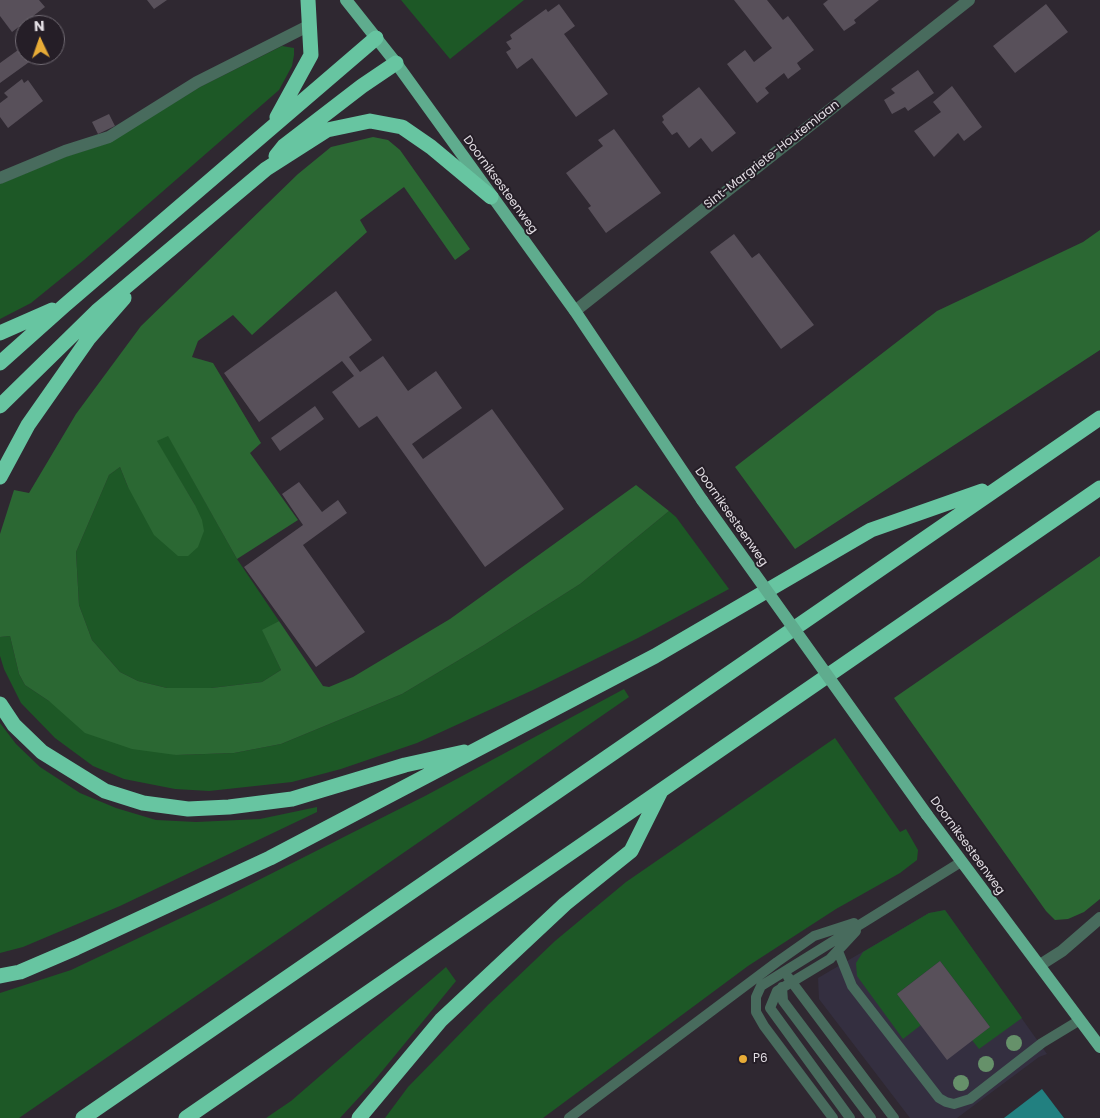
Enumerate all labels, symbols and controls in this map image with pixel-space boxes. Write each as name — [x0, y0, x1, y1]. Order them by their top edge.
north arrow — [15, 15, 65, 65]
text: N — [33, 16, 45, 36]
street label: Sint-Margriete-Houtemlaan — [702, 98, 842, 212]
street label: Doorniksesteenweg — [460, 133, 540, 237]
street label: Doorniksesteenweg — [691, 465, 771, 569]
street label: Doorniksesteenweg — [927, 794, 1007, 898]
place label: P6 — [753, 1052, 768, 1066]
marker: P6 — [737, 1053, 749, 1065]

